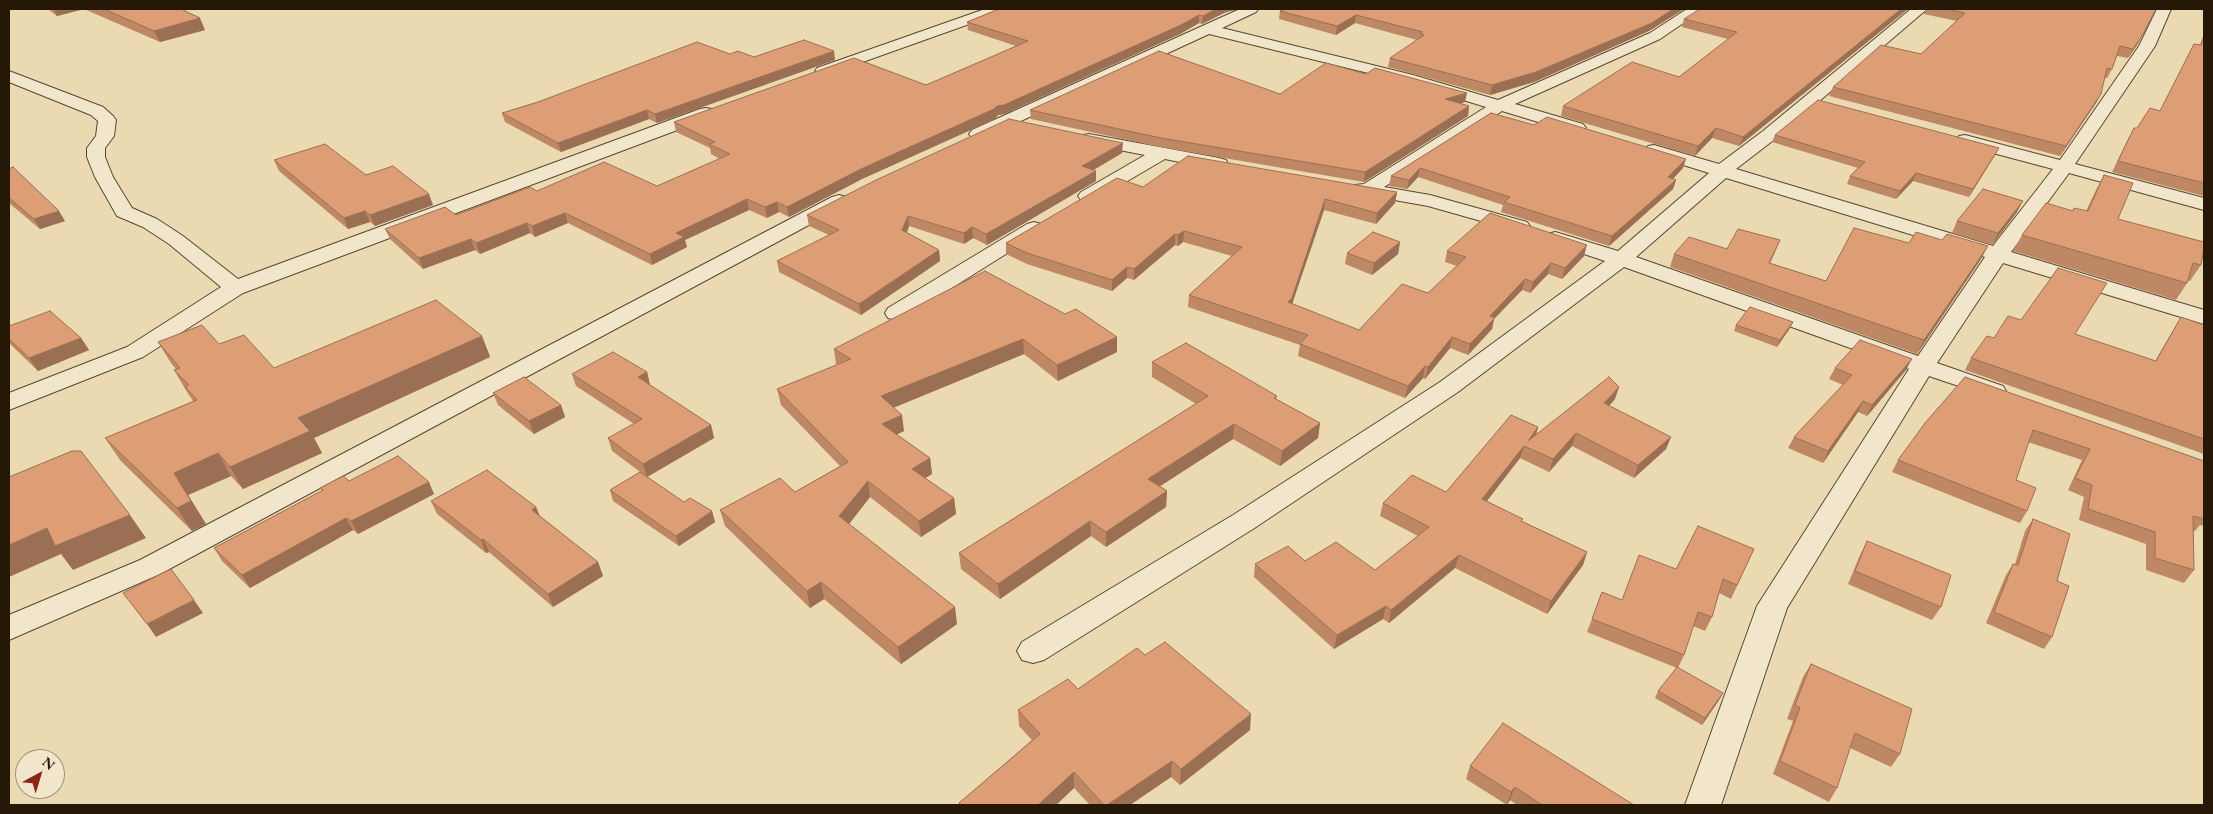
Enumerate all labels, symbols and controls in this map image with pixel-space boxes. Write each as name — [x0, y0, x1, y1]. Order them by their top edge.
north arrow — [15, 749, 65, 799]
text: N — [39, 753, 59, 774]

